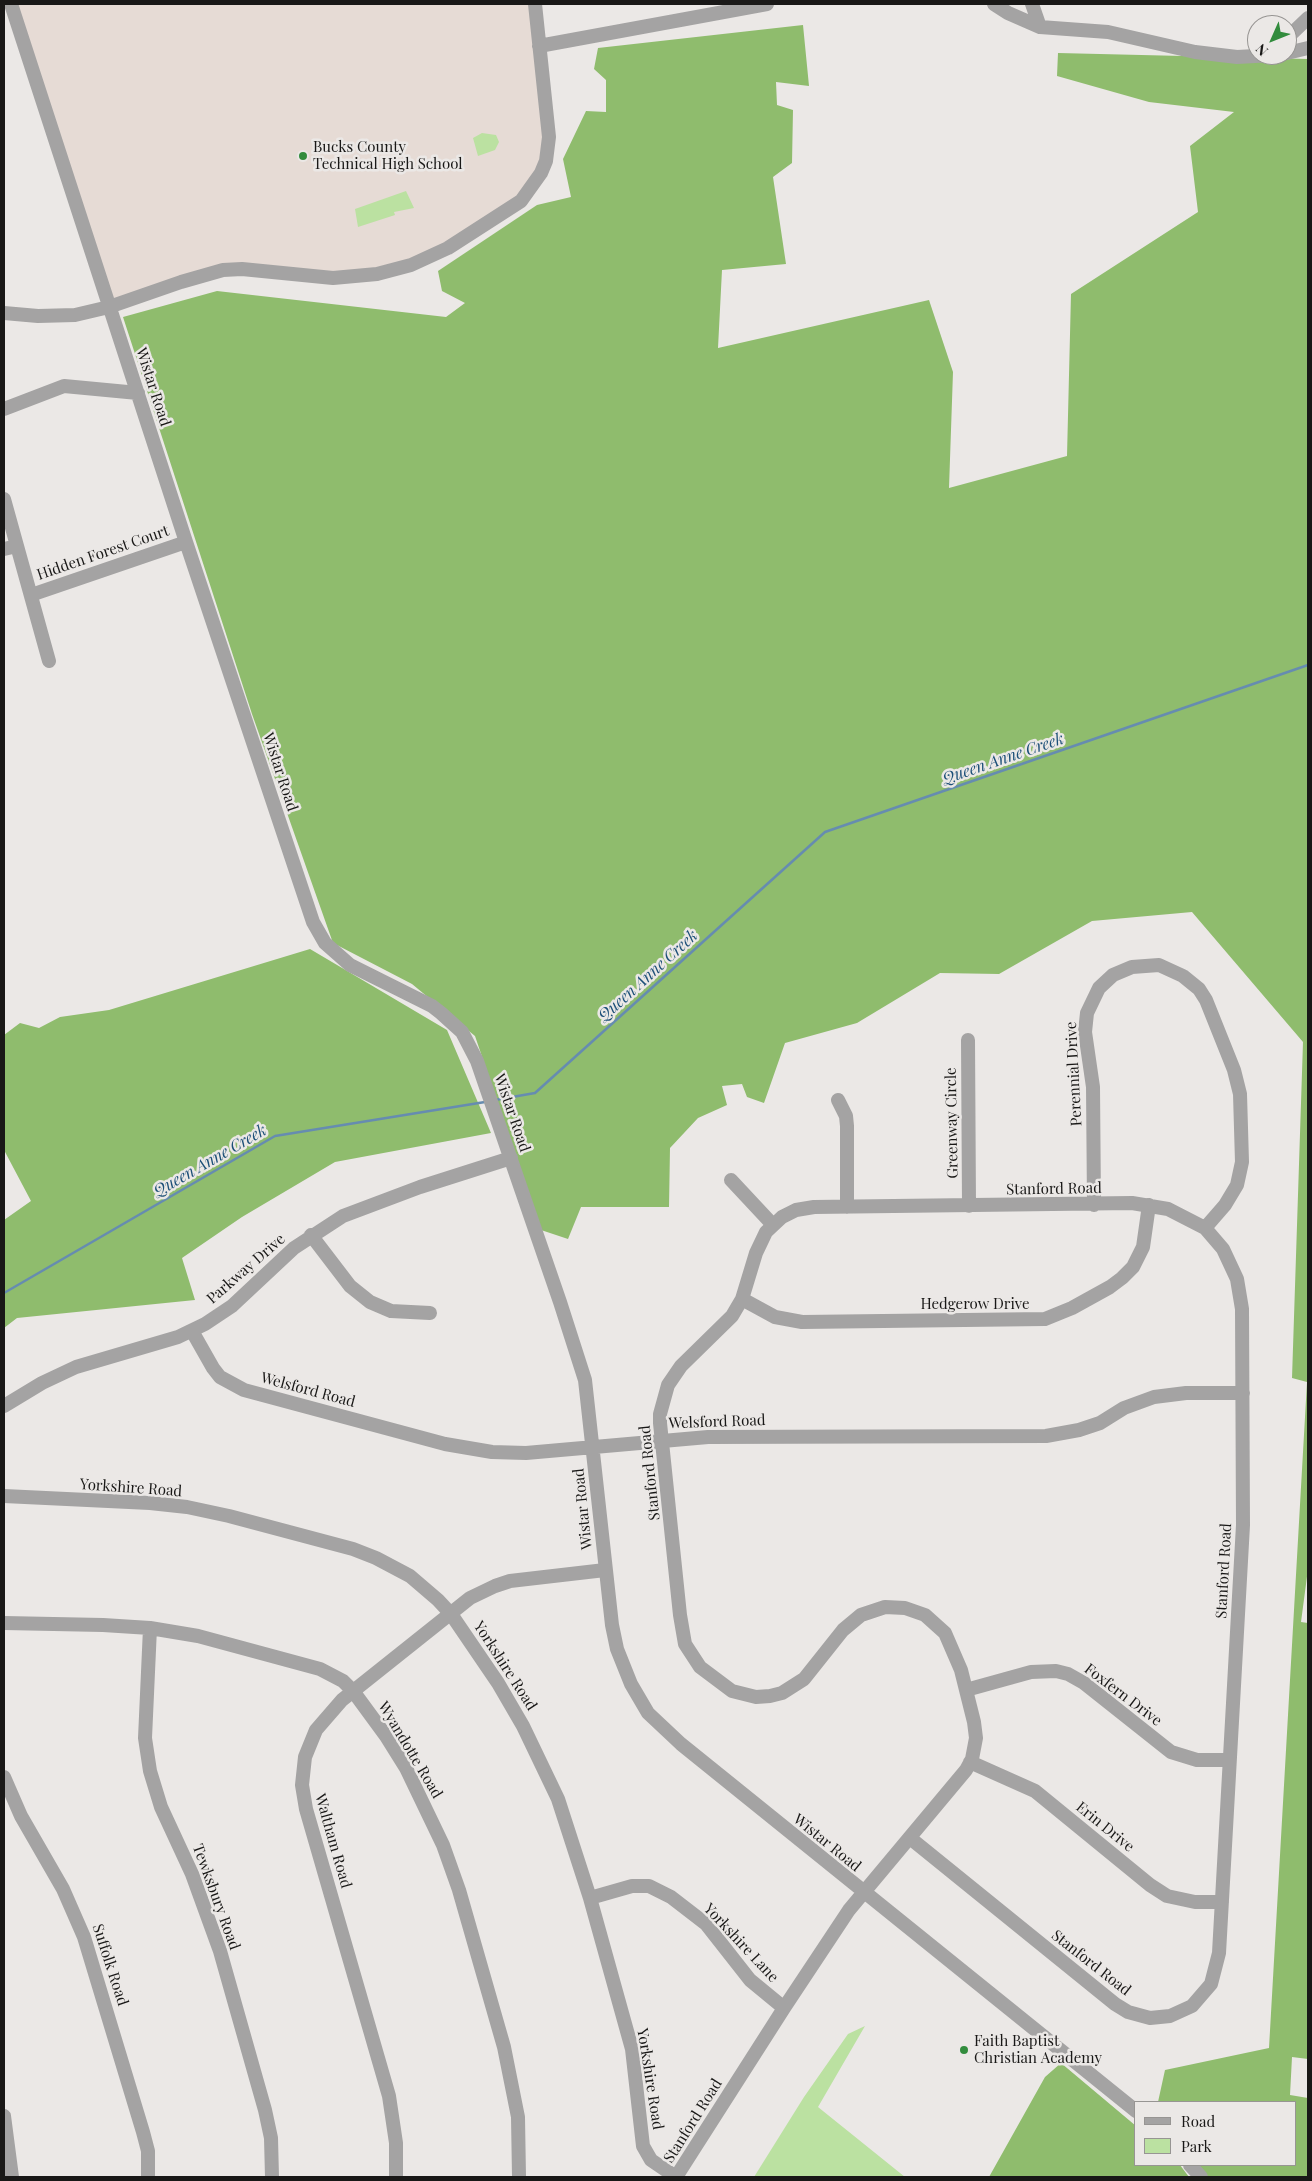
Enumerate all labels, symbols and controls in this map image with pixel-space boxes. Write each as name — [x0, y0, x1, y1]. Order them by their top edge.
north arrow — [1247, 15, 1297, 65]
text: N — [1251, 40, 1272, 60]
place label: Bucks County Technical High School — [313, 138, 463, 173]
marker: Bucks County Technical High School — [297, 150, 309, 162]
street label: Wistar Road — [132, 345, 174, 429]
street label: Hidden Forest Court — [34, 522, 172, 584]
water label: Queen Anne Creek — [940, 729, 1066, 789]
street label: Wistar Road — [259, 730, 301, 814]
water label: Queen Anne Creek — [594, 926, 702, 1026]
street label: Perennial Drive — [1062, 1021, 1086, 1127]
street label: Greenway Circle — [942, 1067, 962, 1179]
street label: Wistar Road — [490, 1071, 534, 1155]
water label: Queen Anne Creek — [150, 1121, 270, 1201]
street label: Stanford Road — [1006, 1179, 1102, 1199]
street label: Parkway Drive — [203, 1230, 289, 1308]
street label: Hedgerow Drive — [920, 1295, 1030, 1313]
street label: Welsford Road — [259, 1369, 357, 1411]
street label: Welsford Road — [668, 1411, 766, 1433]
street label: Stanford Road — [636, 1424, 664, 1522]
street label: Wistar Road — [570, 1467, 596, 1551]
street label: Yorkshire Road — [79, 1475, 183, 1501]
street label: Stanford Road — [1213, 1523, 1235, 1619]
street label: Yorkshire Road — [470, 1618, 540, 1714]
street label: Foxfern Drive — [1081, 1660, 1165, 1730]
street label: Wyandotte Road — [374, 1698, 446, 1802]
street label: Waltham Road — [311, 1792, 355, 1890]
street label: Erin Drive — [1072, 1798, 1138, 1856]
street label: Wistar Road — [790, 1810, 864, 1876]
street label: Tewksbury Road — [188, 1841, 244, 1953]
street label: Yorkshire Lane — [700, 1900, 782, 1986]
street label: Suffolk Road — [88, 1922, 132, 2008]
street label: Stanford Road — [1048, 1926, 1134, 2000]
street label: Yorkshire Road — [633, 2027, 667, 2131]
place label: Faith Baptist Christian Academy — [974, 2032, 1102, 2067]
marker: Faith Baptist Christian Academy — [958, 2044, 970, 2056]
street label: Stanford Road — [660, 2076, 726, 2166]
legend — [1134, 2101, 1297, 2166]
text: Road — [1181, 2111, 1215, 2131]
text: Park — [1181, 2136, 1212, 2156]

